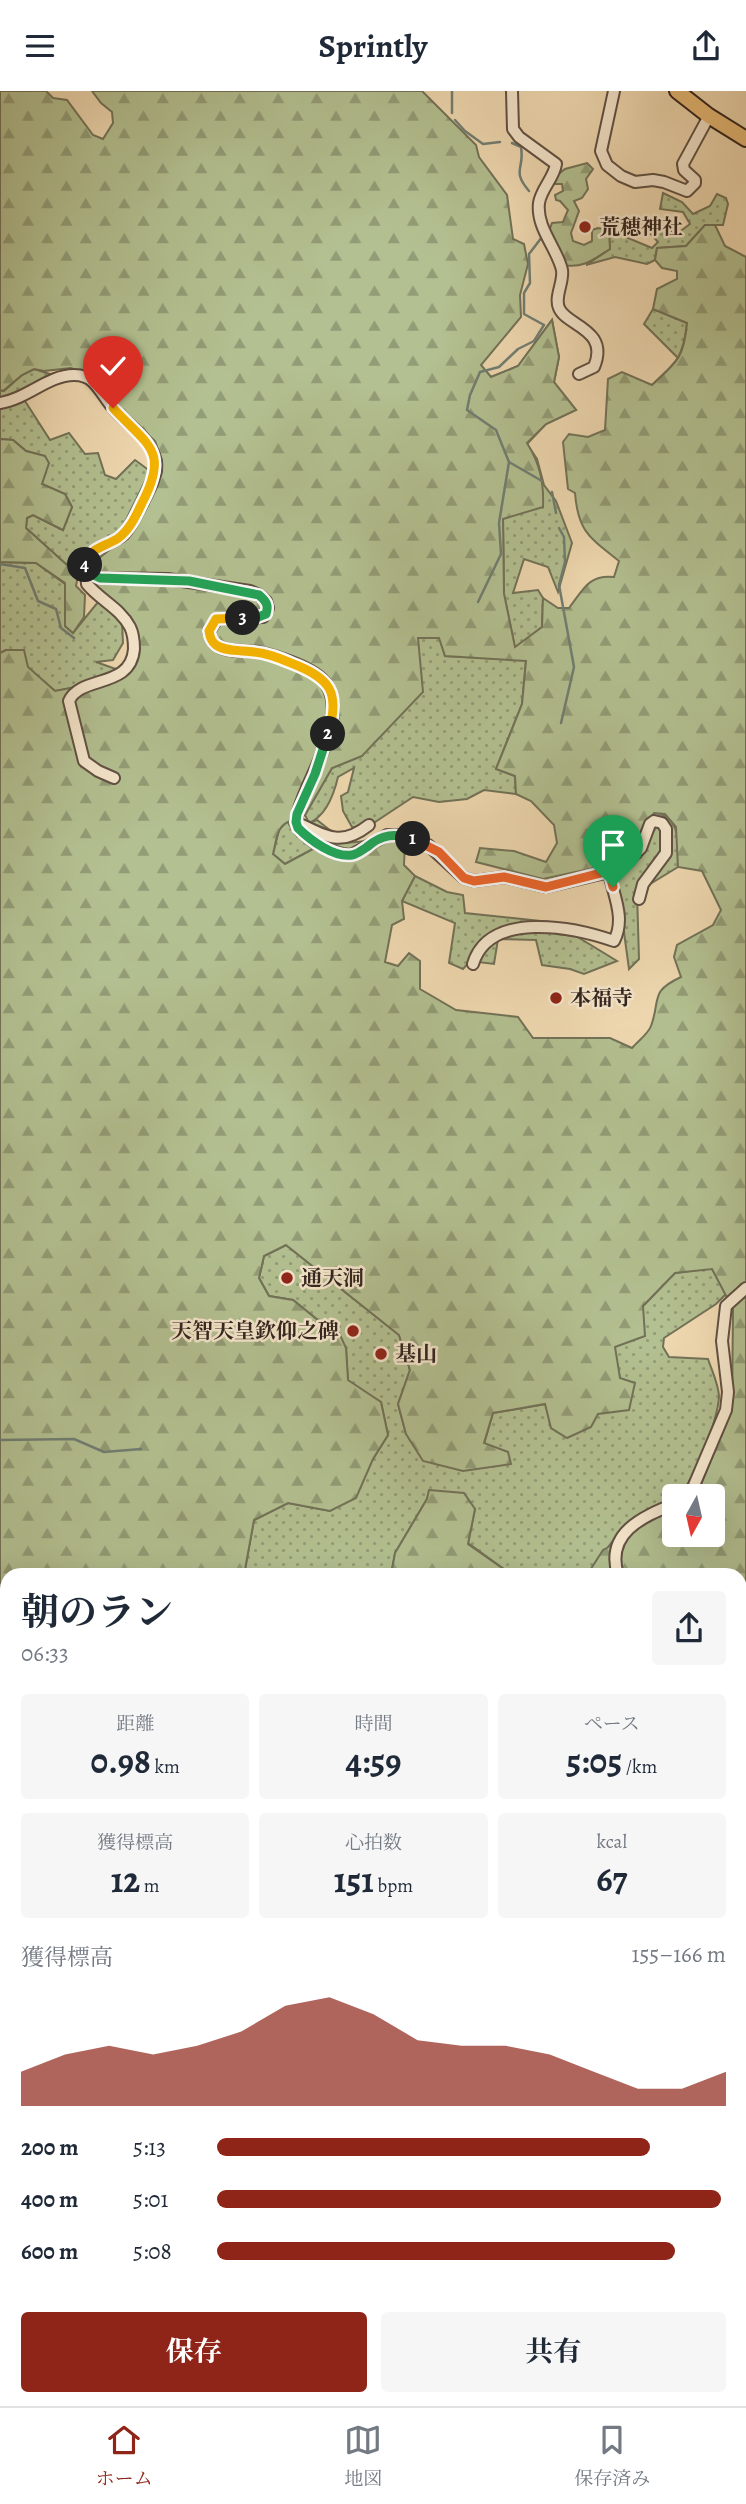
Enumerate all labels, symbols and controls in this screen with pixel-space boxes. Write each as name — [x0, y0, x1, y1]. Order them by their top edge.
text: Sprintly — [319, 24, 427, 68]
icon: menu — [21, 27, 59, 65]
icon: share — [687, 27, 725, 65]
place label: 荒穂神社 — [599, 213, 683, 241]
marker: 荒穂神社 — [577, 219, 593, 235]
pin — [83, 336, 143, 408]
icon: check — [94, 347, 132, 385]
pin: 4 — [68, 547, 102, 582]
text: 4 — [80, 551, 89, 577]
pin: 3 — [226, 601, 260, 635]
text: 3 — [238, 604, 247, 630]
pin: 2 — [310, 717, 346, 751]
text: 2 — [323, 720, 332, 746]
pin — [583, 815, 643, 887]
pin: 1 — [396, 821, 430, 857]
text: 1 — [409, 825, 416, 851]
icon: arrive — [594, 826, 632, 864]
place label: 本福寺 — [570, 984, 633, 1012]
marker: 本福寺 — [548, 990, 564, 1006]
place label: 通天洞 — [301, 1264, 364, 1292]
marker: 通天洞 — [279, 1270, 295, 1286]
place label: 天智天皇欽仰之碑 — [171, 1317, 339, 1345]
marker: 天智天皇欽仰之碑 — [345, 1323, 361, 1339]
place label: 基山 — [395, 1340, 437, 1368]
marker: 基山 — [373, 1346, 389, 1362]
north arrow — [662, 1484, 724, 1547]
map controls — [662, 1484, 725, 1547]
text: 朝のラン — [21, 1586, 173, 1638]
button: share — [652, 1591, 726, 1665]
text: 06:33 — [21, 1638, 69, 1669]
text: 距離 — [116, 1711, 154, 1737]
text: 時間 — [354, 1711, 393, 1737]
text: ペース — [584, 1711, 640, 1737]
text: 0.98 — [91, 1737, 151, 1785]
text: 4:59 — [346, 1737, 401, 1785]
text: 5:05 — [566, 1737, 622, 1785]
text: km — [151, 1754, 180, 1780]
text: /km — [622, 1754, 657, 1780]
text: kcal — [597, 1829, 627, 1855]
text: 獲得標高 — [97, 1830, 173, 1856]
text: 心拍数 — [345, 1830, 402, 1856]
text: 67 — [596, 1855, 627, 1903]
text: 12 — [111, 1856, 140, 1904]
text: 151 — [334, 1856, 374, 1904]
text: m — [140, 1873, 160, 1899]
text: bpm — [374, 1873, 413, 1899]
text: 155–166 m — [632, 1939, 726, 1970]
text: 獲得標高 — [21, 1942, 113, 1973]
text: 200 m — [21, 2132, 79, 2163]
text: 5:13 — [133, 2132, 166, 2163]
text: 400 m — [21, 2184, 78, 2215]
text: 5:01 — [133, 2184, 169, 2215]
text: 600 m — [21, 2236, 78, 2267]
text: 5:08 — [133, 2236, 172, 2267]
button: 保存 — [21, 2312, 367, 2392]
button: 共有 — [381, 2312, 726, 2392]
tab: ホーム — [96, 2421, 153, 2492]
tab: 地図 — [344, 2421, 382, 2492]
tab: 保存済み — [574, 2421, 650, 2492]

